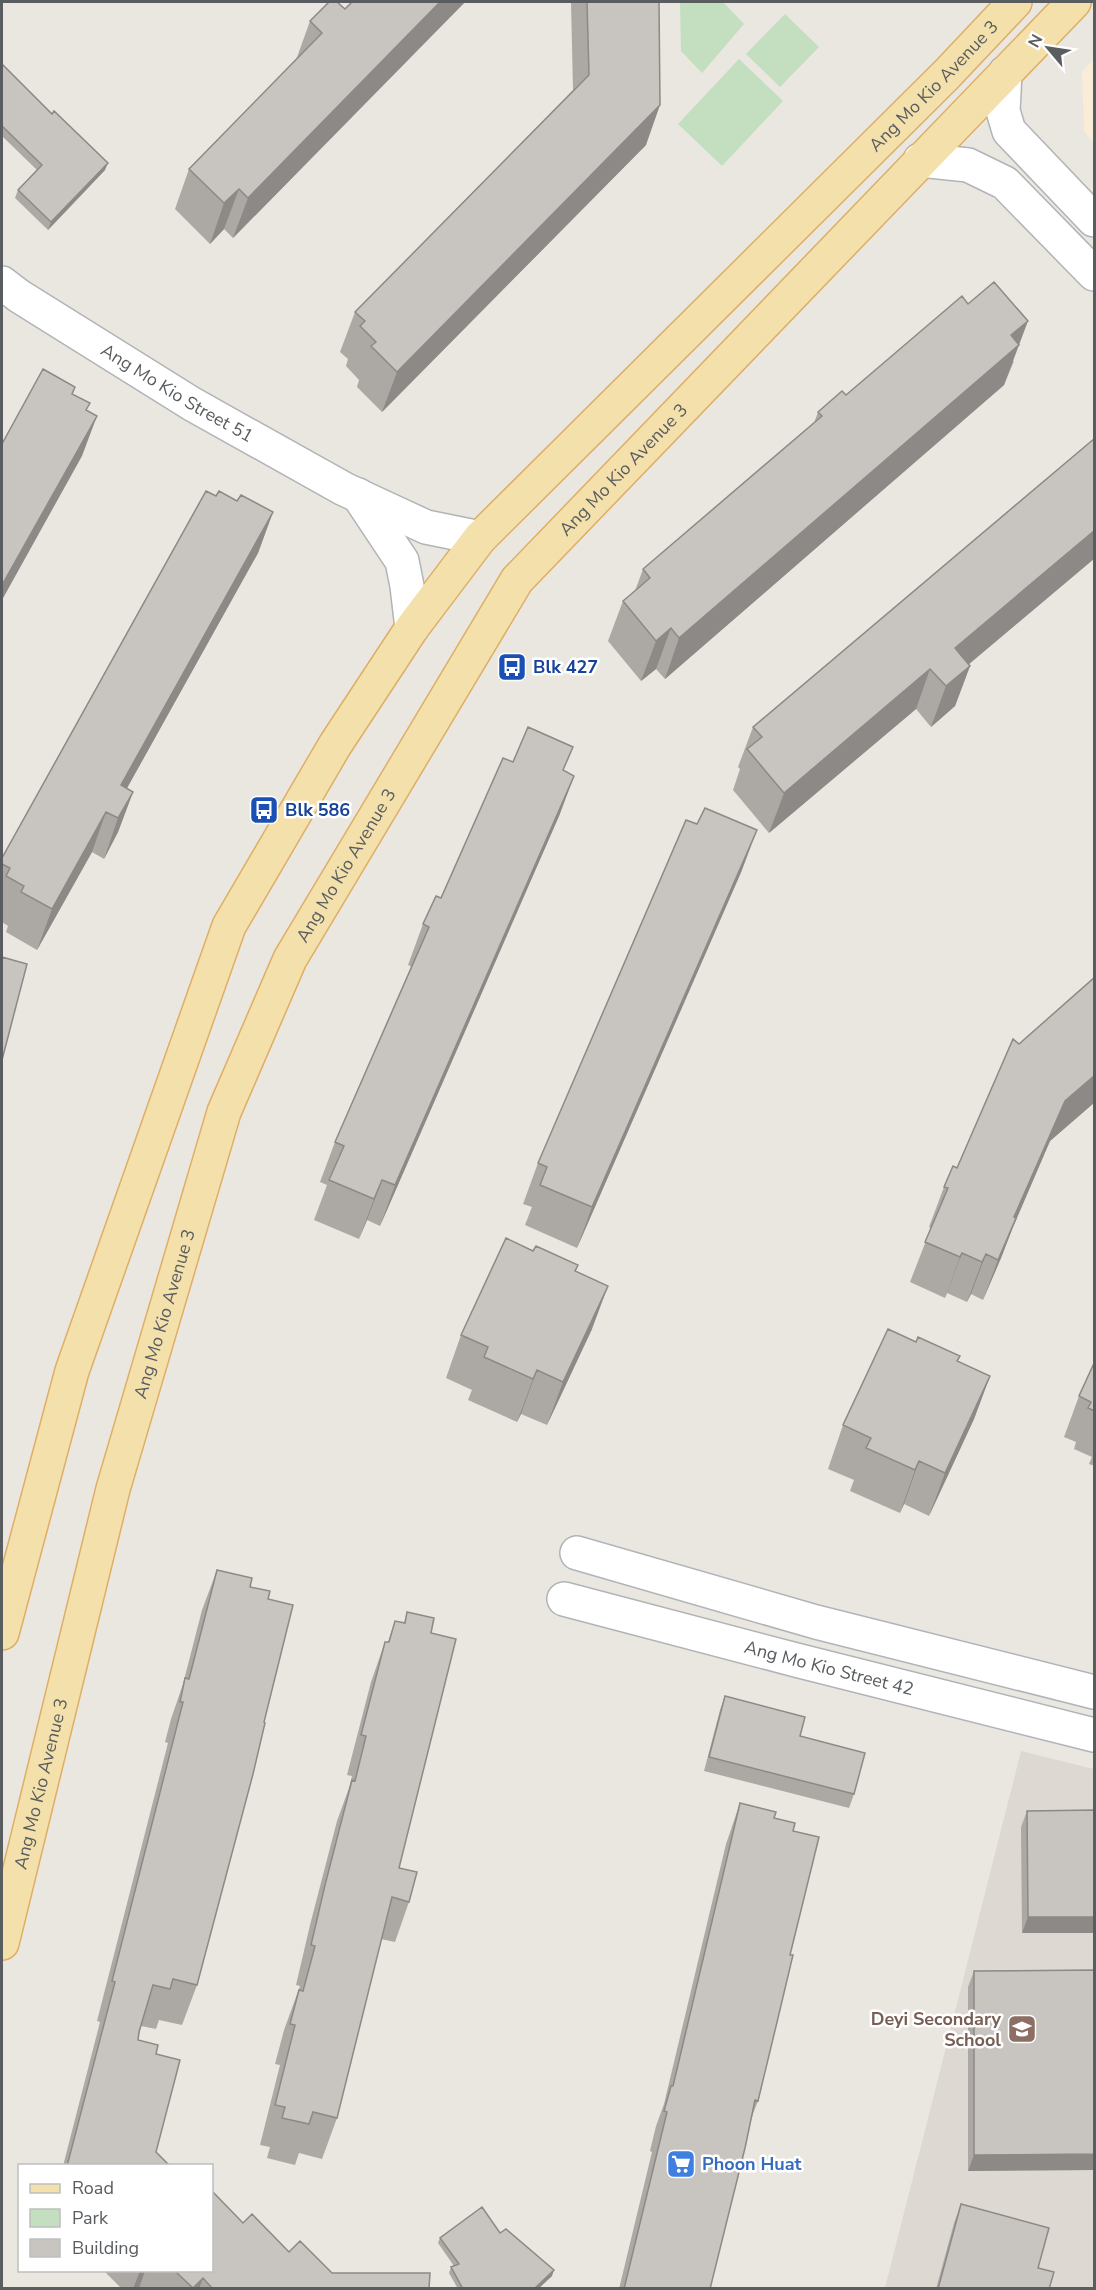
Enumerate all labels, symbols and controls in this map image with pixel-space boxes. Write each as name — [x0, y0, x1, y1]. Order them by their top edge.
street label: Ang Mo Kio Avenue 3 — [864, 15, 1004, 157]
north arrow — [1018, 18, 1078, 78]
text: N — [1023, 31, 1048, 52]
street label: Ang Mo Kio Street 51 — [96, 338, 258, 448]
street label: Ang Mo Kio Avenue 3 — [554, 398, 693, 541]
bus stop icon: Blk 427 — [496, 651, 528, 683]
place label: Blk 427 — [533, 655, 598, 679]
street label: Ang Mo Kio Avenue 3 — [291, 784, 401, 947]
bus stop icon: Blk 586 — [248, 794, 280, 826]
place label: Blk 586 — [285, 798, 350, 822]
street label: Ang Mo Kio Avenue 3 — [128, 1226, 201, 1401]
street label: Ang Mo Kio Street 42 — [742, 1635, 916, 1701]
street label: Ang Mo Kio Avenue 3 — [8, 1696, 73, 1872]
place label: Deyi Secondary School — [871, 2007, 1002, 2052]
school or university icon: Deyi Secondary School — [1006, 2013, 1038, 2045]
supermarket icon: Phoon Huat — [665, 2148, 697, 2180]
place label: Phoon Huat — [702, 2152, 802, 2176]
legend — [18, 2164, 213, 2272]
text: Road — [72, 2176, 114, 2200]
text: Park — [72, 2206, 109, 2230]
text: Building — [72, 2236, 139, 2260]

